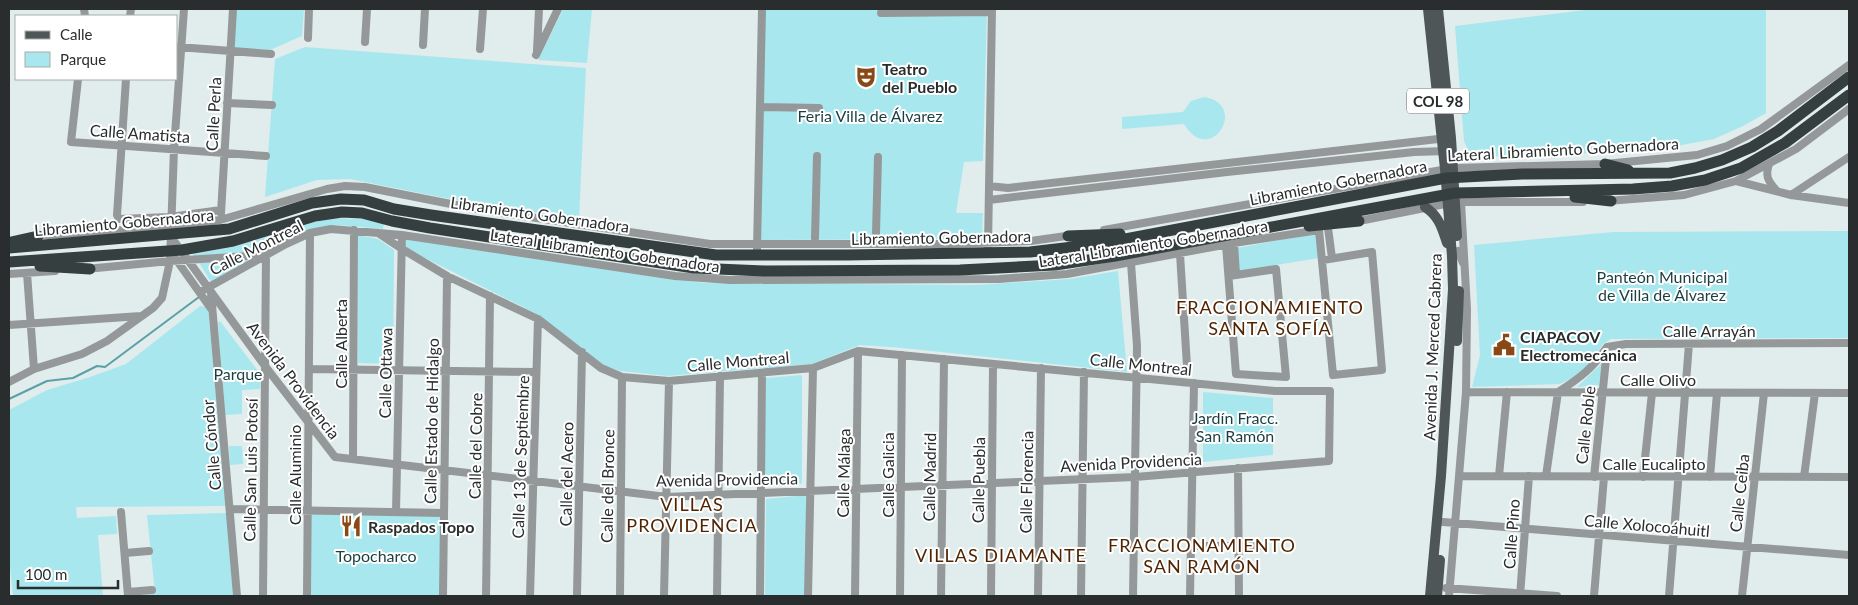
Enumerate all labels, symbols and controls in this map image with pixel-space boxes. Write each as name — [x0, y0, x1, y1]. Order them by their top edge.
legend — [15, 15, 178, 80]
text: Calle — [60, 25, 93, 43]
text: Parque — [60, 50, 106, 68]
place label: Teatro del Pueblo — [882, 59, 957, 96]
theatre icon: Teatro del Pueblo — [853, 64, 879, 90]
street label: Calle Perla — [202, 77, 224, 151]
road number: COL 98 — [1407, 88, 1469, 114]
park label: Feria Villa de Álvarez — [798, 106, 942, 125]
street label: Calle Amatista — [89, 120, 191, 146]
street label: Lateral Libramiento Gobernadora — [1447, 133, 1679, 165]
street label: Libramiento Gobernadora — [1248, 155, 1428, 209]
street label: Libramiento Gobernadora — [449, 192, 631, 236]
street label: Libramiento Gobernadora — [33, 205, 215, 239]
street label: Calle Montreal — [206, 215, 306, 279]
street label: Lateral Libramiento Gobernadora — [1037, 215, 1269, 271]
street label: Lateral Libramiento Gobernadora — [489, 224, 721, 276]
street label: Libramiento Gobernadora — [851, 226, 1031, 248]
street label: Avenida J. Merced Cabrera — [1419, 253, 1445, 441]
park label: Panteón Municipal de Villa de Álvarez — [1597, 267, 1727, 304]
district label: FRACCIONAMIENTO SANTA SOFÍA — [1176, 296, 1364, 339]
street label: Calle Alberta — [331, 299, 350, 389]
street label: Avenida Providencia — [244, 318, 344, 442]
street label: Calle Arrayán — [1662, 321, 1756, 340]
street label: Calle Ottawa — [375, 327, 395, 419]
place label: CIAPACOV Electromecánica — [1520, 327, 1637, 364]
public building icon: CIAPACOV Electromecánica — [1491, 332, 1517, 358]
street label: Calle Estado de Hidalgo — [420, 338, 442, 504]
street label: Calle Montreal — [686, 347, 790, 375]
street label: Calle Montreal — [1089, 349, 1193, 379]
park label: Parque — [213, 364, 263, 383]
street label: Calle Olivo — [1620, 370, 1696, 389]
street label: Calle 13 de Septiembre — [508, 375, 532, 539]
street label: Calle Roble — [1571, 385, 1599, 465]
street label: Calle del Cobre — [465, 393, 485, 499]
street label: Calle San Luis Potosí — [239, 397, 261, 542]
street label: Calle Cóndor — [198, 399, 224, 491]
park label: Jardín Fracc. San Ramón — [1192, 408, 1278, 445]
street label: Calle del Acero — [556, 422, 576, 526]
street label: Calle Aluminio — [285, 425, 304, 525]
street label: Calle Málaga — [833, 428, 853, 518]
street label: Calle del Bronce — [597, 429, 617, 543]
street label: Calle Florencia — [1016, 430, 1036, 534]
street label: Calle Galicia — [878, 432, 897, 518]
street label: Calle Madrid — [919, 432, 939, 522]
street label: Calle Puebla — [968, 437, 988, 523]
street label: Avenida Providencia — [1060, 449, 1202, 475]
street label: Calle Ceiba — [1725, 453, 1753, 533]
street label: Calle Eucalipto — [1602, 454, 1706, 473]
street label: Avenida Providencia — [656, 468, 798, 490]
district label: VILLAS PROVIDENCIA — [626, 493, 758, 536]
street label: Calle Pino — [1499, 498, 1523, 570]
street label: Calle Xolocoáhuitl — [1583, 510, 1711, 540]
restaurant icon: Raspados Topo — [338, 513, 364, 539]
place label: Raspados Topo — [368, 517, 474, 536]
district label: FRACCIONAMIENTO SAN RAMÓN — [1108, 534, 1296, 577]
district label: VILLAS DIAMANTE — [915, 544, 1087, 566]
park label: Topocharco — [335, 546, 417, 565]
scale bar — [18, 558, 118, 590]
text: 100 m — [25, 565, 67, 583]

